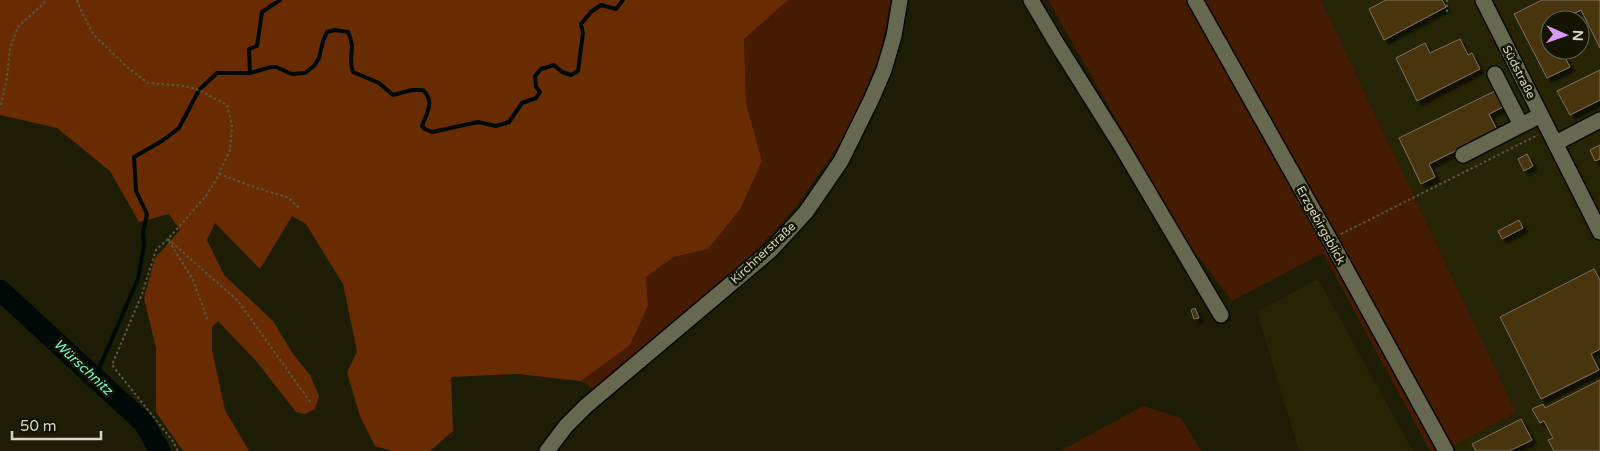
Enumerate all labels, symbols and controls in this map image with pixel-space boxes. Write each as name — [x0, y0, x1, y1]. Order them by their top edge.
north arrow — [1540, 10, 1590, 60]
text: N — [1569, 30, 1586, 41]
street label: Südstraße — [1500, 43, 1538, 101]
street label: Erzgebirgsblick — [1294, 183, 1349, 267]
street label: Kirchnerstraße — [728, 219, 798, 287]
water label: Würschnitz — [50, 335, 118, 400]
scale bar — [12, 408, 101, 440]
text: 50 m — [20, 417, 57, 435]

